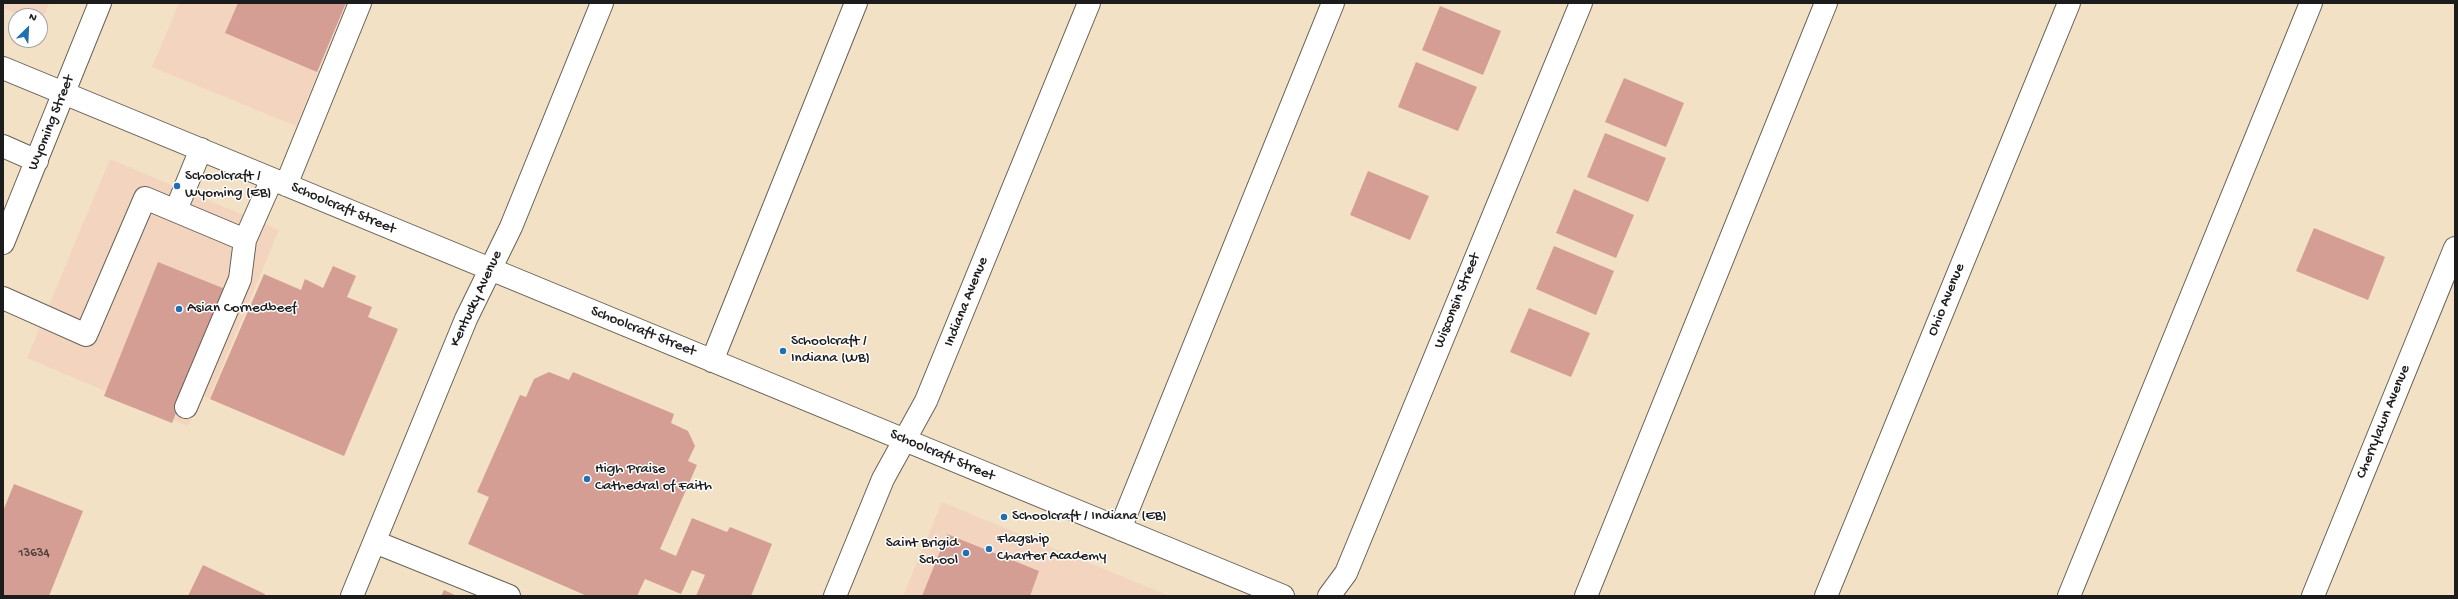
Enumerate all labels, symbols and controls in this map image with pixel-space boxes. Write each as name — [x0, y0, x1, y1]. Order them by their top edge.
north arrow — [8, 8, 48, 48]
text: N — [27, 11, 38, 25]
street label: Wyoming Street — [25, 73, 79, 173]
place label: Schoolcraft / Wyoming (EB) — [185, 168, 272, 203]
street label: Schoolcraft Street — [288, 179, 398, 239]
marker: Schoolcraft / Wyoming (EB) — [172, 181, 182, 191]
street label: Kentucky Avenue — [447, 248, 507, 350]
street label: Wisconsin Street — [1431, 251, 1485, 351]
street label: Indiana Avenue — [941, 254, 993, 350]
street label: Ohio Avenue — [1924, 261, 1970, 339]
place label: Asian Cornedbeef — [187, 300, 297, 318]
street label: Schoolcraft Street — [588, 303, 698, 361]
marker: Asian Cornedbeef — [174, 304, 184, 314]
place label: Schoolcraft / Indiana (WB) — [791, 333, 870, 368]
marker: Schoolcraft / Indiana (WB) — [778, 346, 788, 356]
street label: Cherrylawn Avenue — [2353, 363, 2415, 481]
street label: Schoolcraft Street — [887, 426, 997, 486]
place label: High Praise Cathedral of Faith — [595, 461, 712, 496]
marker: High Praise Cathedral of Faith — [582, 474, 592, 484]
place label: Schoolcraft / Indiana (EB) — [1012, 508, 1167, 526]
marker: Schoolcraft / Indiana (EB) — [999, 512, 1009, 522]
place label: Flagship Charter Academy — [997, 531, 1106, 566]
place label: Saint Brigid School — [886, 535, 958, 570]
marker: Flagship Charter Academy — [984, 544, 994, 554]
house number: 13634 — [18, 546, 50, 562]
marker: Saint Brigid School — [961, 548, 971, 558]

